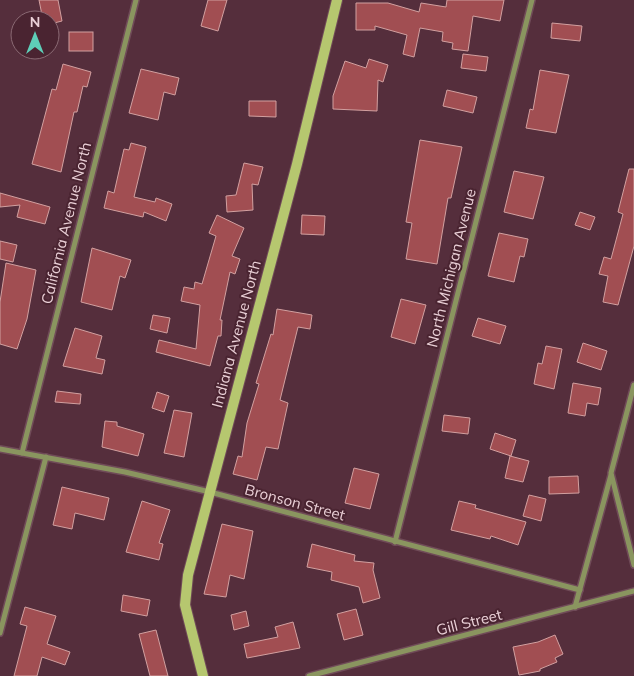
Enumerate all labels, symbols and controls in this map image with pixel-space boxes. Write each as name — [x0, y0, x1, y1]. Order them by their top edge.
north arrow — [10, 10, 60, 60]
text: N — [30, 13, 40, 31]
street label: California Avenue North — [37, 140, 95, 306]
street label: North Michigan Avenue — [422, 187, 480, 349]
street label: Indiana Avenue North — [207, 258, 265, 410]
street label: Bronson Street — [243, 479, 347, 525]
street label: Gill Street — [434, 605, 504, 639]

